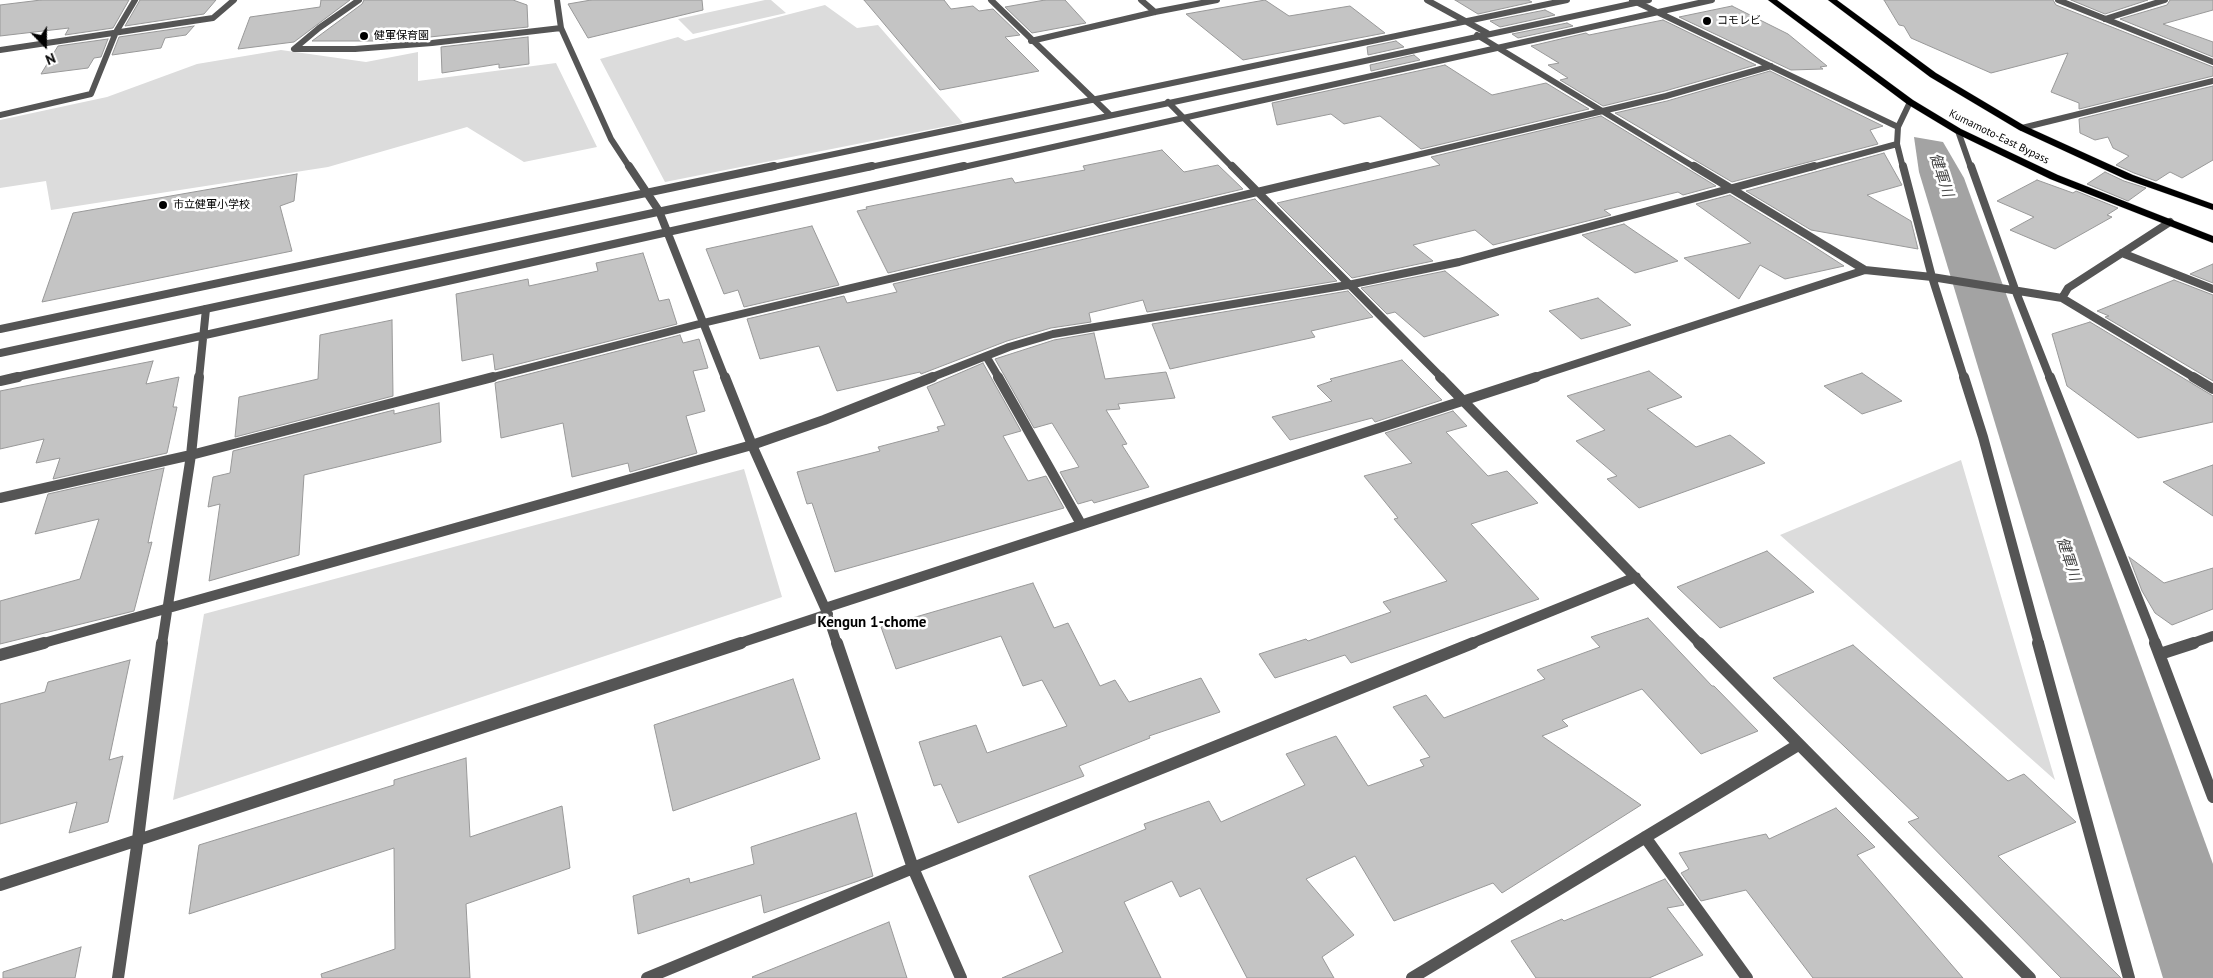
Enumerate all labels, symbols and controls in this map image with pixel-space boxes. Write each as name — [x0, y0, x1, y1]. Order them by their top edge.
place label: コモレビ — [1717, 14, 1761, 28]
marker: コモレビ — [1701, 15, 1713, 27]
north arrow — [20, 20, 70, 70]
place label: 健軍保育園 — [374, 29, 429, 43]
marker: 健軍保育園 — [358, 30, 370, 42]
text: N — [43, 49, 58, 69]
street label: Kumamoto-East Bypass — [1947, 107, 2051, 167]
water label: 健軍川 — [1925, 151, 1957, 199]
place label: 市立健軍小学校 — [173, 198, 250, 212]
marker: 市立健軍小学校 — [157, 199, 169, 211]
water label: 健軍川 — [2052, 535, 2084, 583]
district label: Kengun 1-chome — [818, 614, 926, 632]

